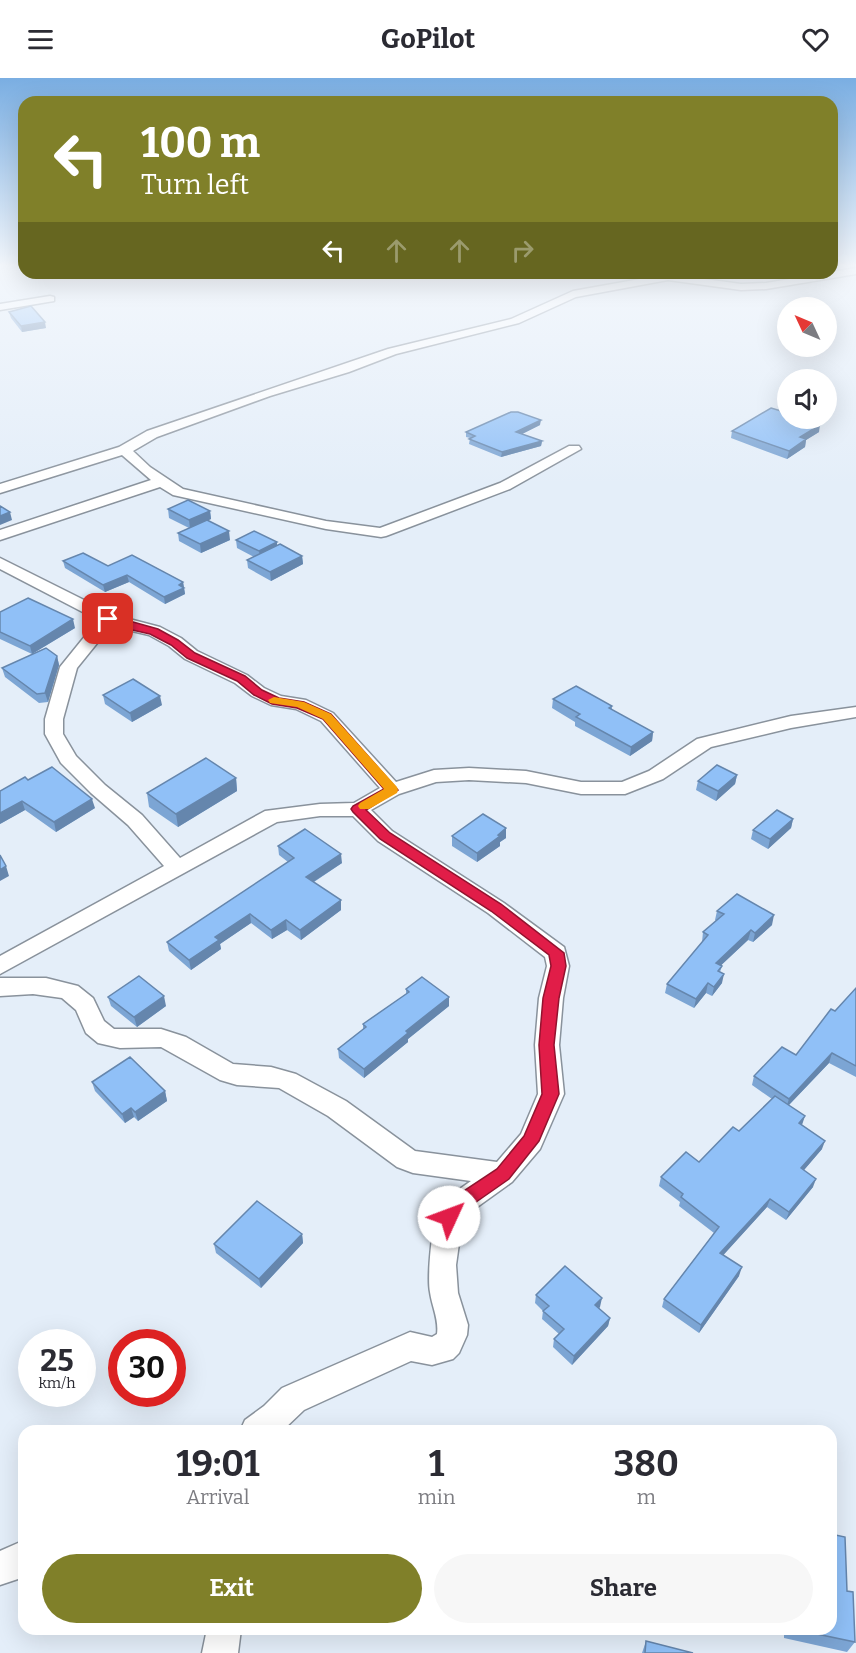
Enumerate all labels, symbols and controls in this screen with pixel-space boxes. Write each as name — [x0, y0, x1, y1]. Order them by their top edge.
icon: menu — [24, 23, 57, 56]
text: GoPilot — [381, 23, 475, 55]
icon: heart — [799, 23, 832, 56]
text: 100 m — [141, 118, 260, 168]
icon: left — [42, 120, 120, 198]
text: Turn left — [141, 169, 249, 201]
icon: left — [317, 234, 350, 267]
icon: ahead — [380, 234, 413, 267]
icon: ahead — [443, 234, 476, 267]
icon: right — [506, 234, 539, 267]
north arrow — [777, 297, 837, 357]
map controls — [777, 297, 837, 429]
button: sound — [777, 369, 837, 429]
pin — [82, 593, 133, 644]
icon: arrive — [91, 602, 124, 635]
position arrow — [417, 1185, 481, 1249]
speed limit sign: 30 — [108, 1329, 186, 1407]
text: 25 — [40, 1343, 74, 1379]
text: km/h — [38, 1374, 76, 1392]
text: 19:01 — [176, 1442, 260, 1486]
text: 1 — [429, 1442, 444, 1486]
text: 380 — [614, 1442, 679, 1486]
text: Arrival — [186, 1485, 250, 1509]
text: min — [418, 1485, 455, 1509]
text: m — [637, 1485, 656, 1509]
button: Exit — [42, 1554, 422, 1623]
button: Share — [434, 1554, 813, 1623]

